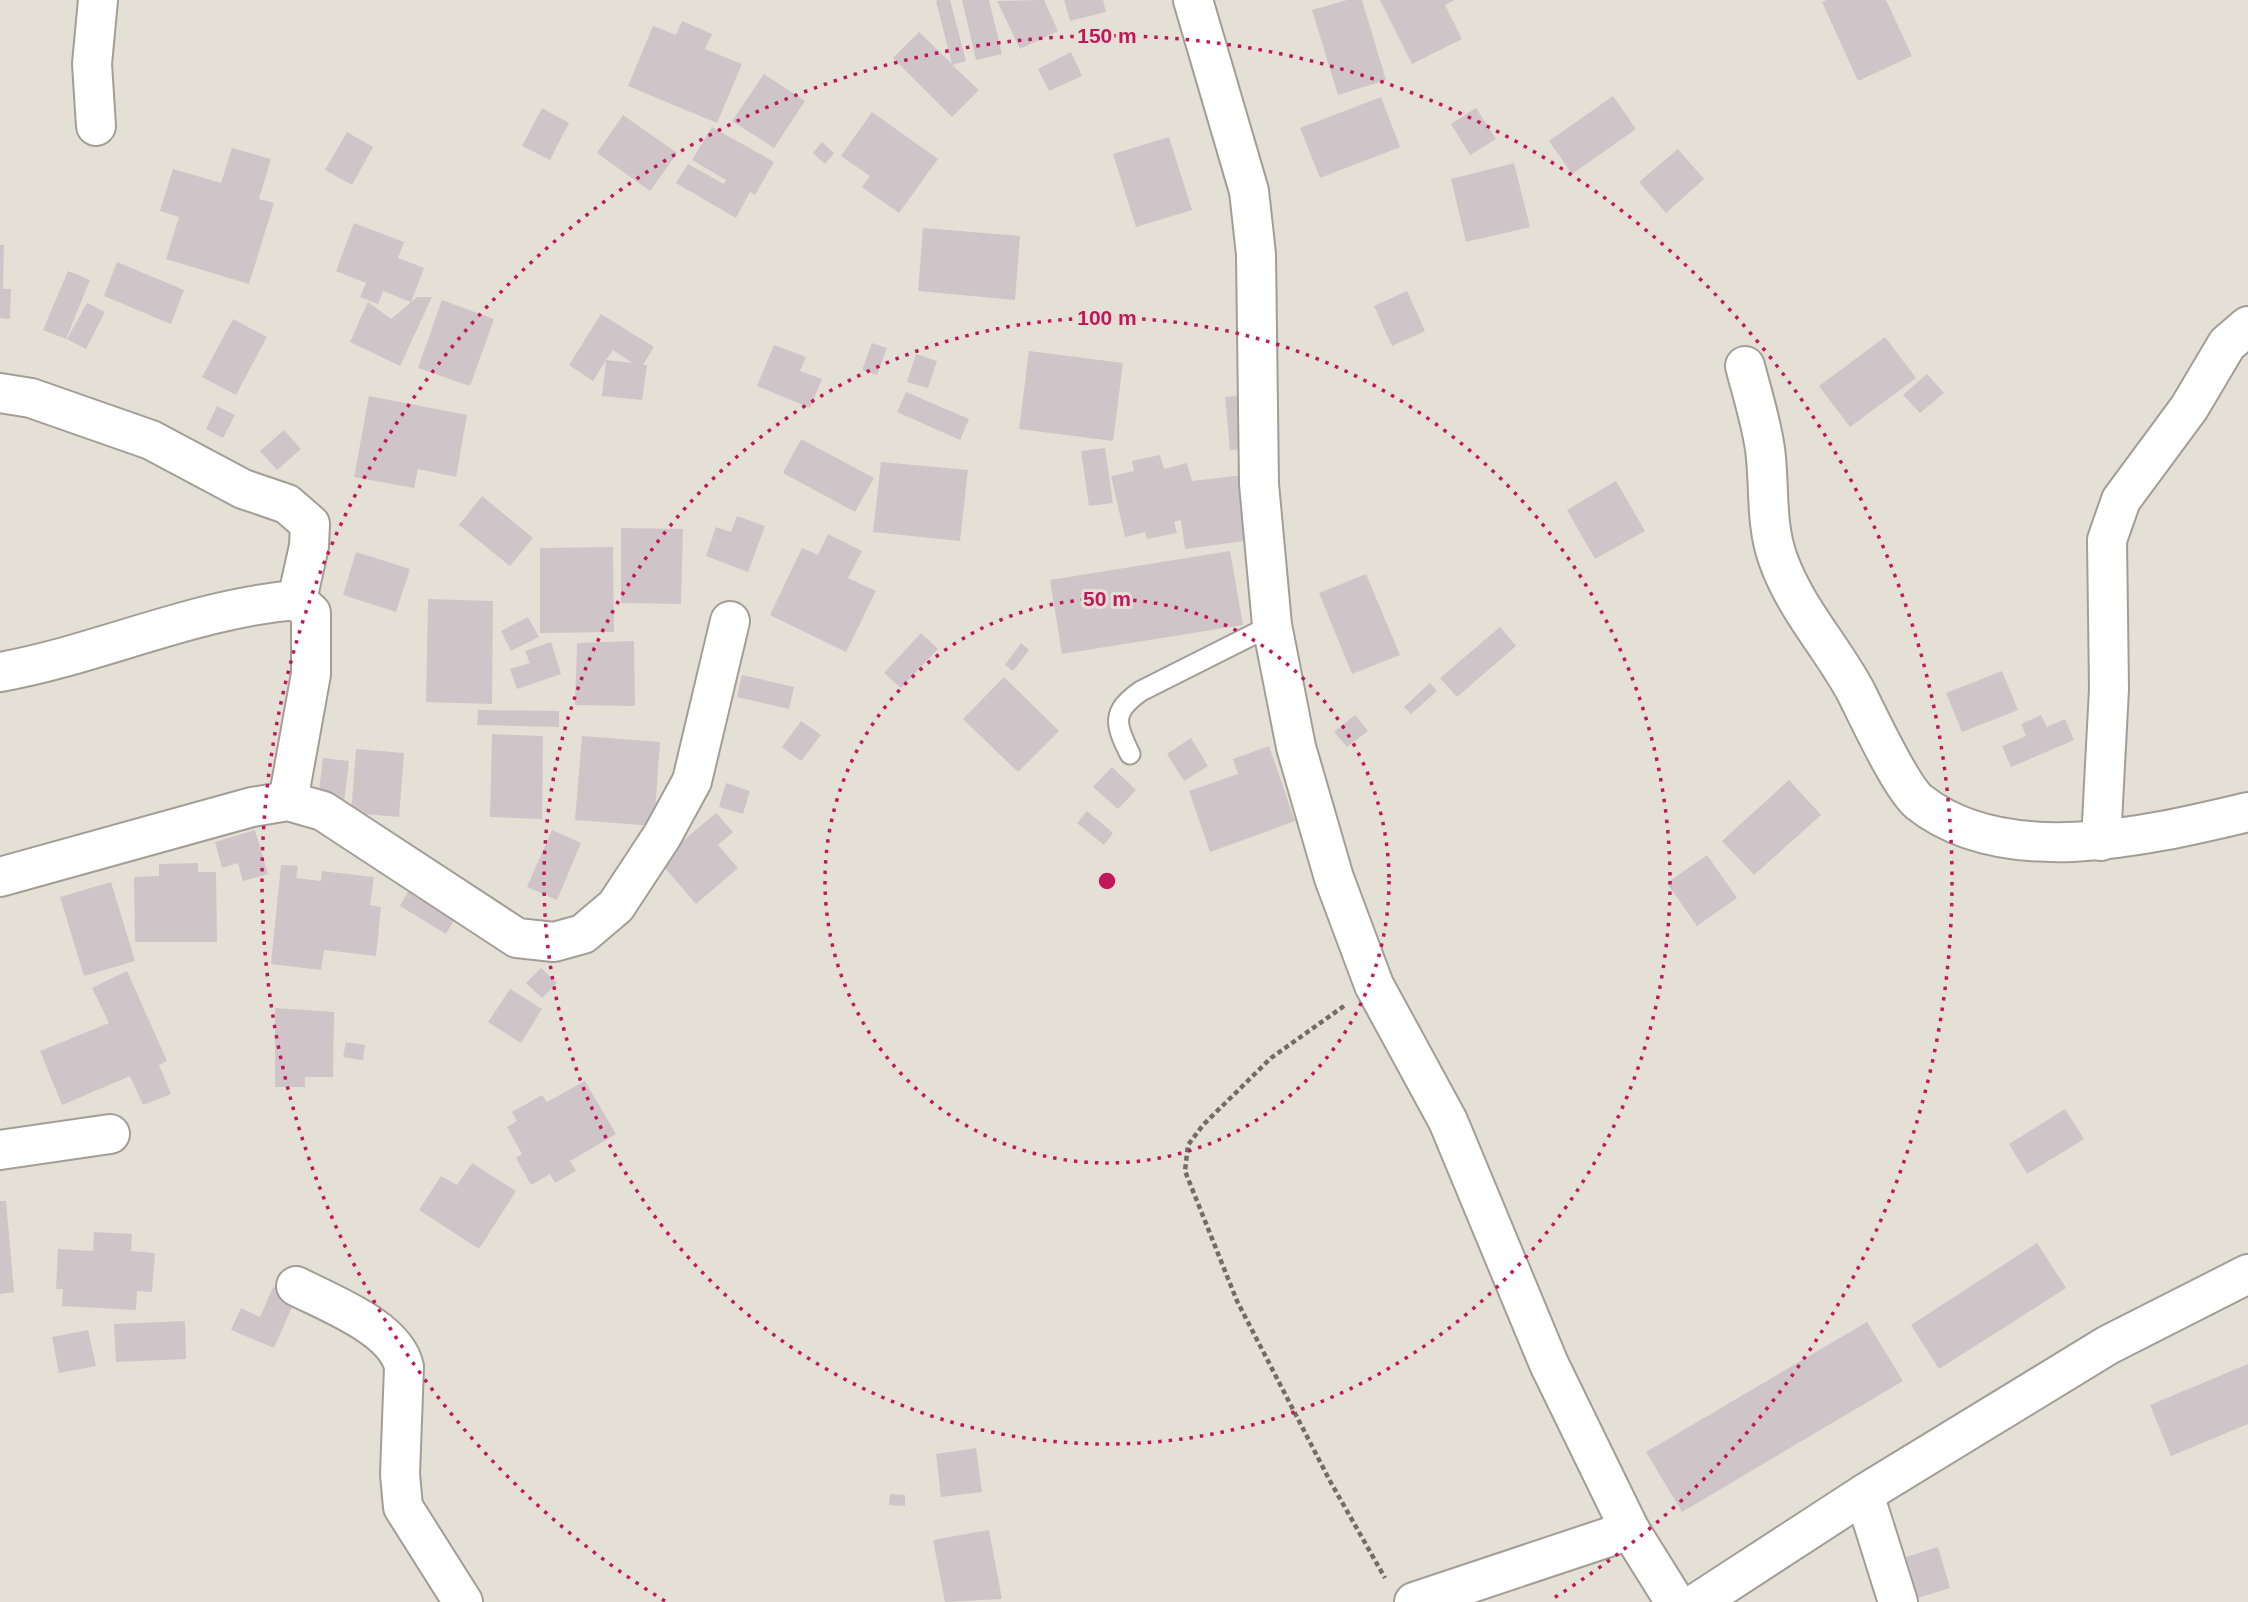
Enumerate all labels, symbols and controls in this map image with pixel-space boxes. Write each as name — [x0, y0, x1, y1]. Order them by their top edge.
text: 150 m — [1077, 24, 1137, 47]
text: 100 m — [1077, 306, 1137, 329]
text: 50 m — [1083, 587, 1131, 610]
centre of rings — [1095, 869, 1119, 893]

